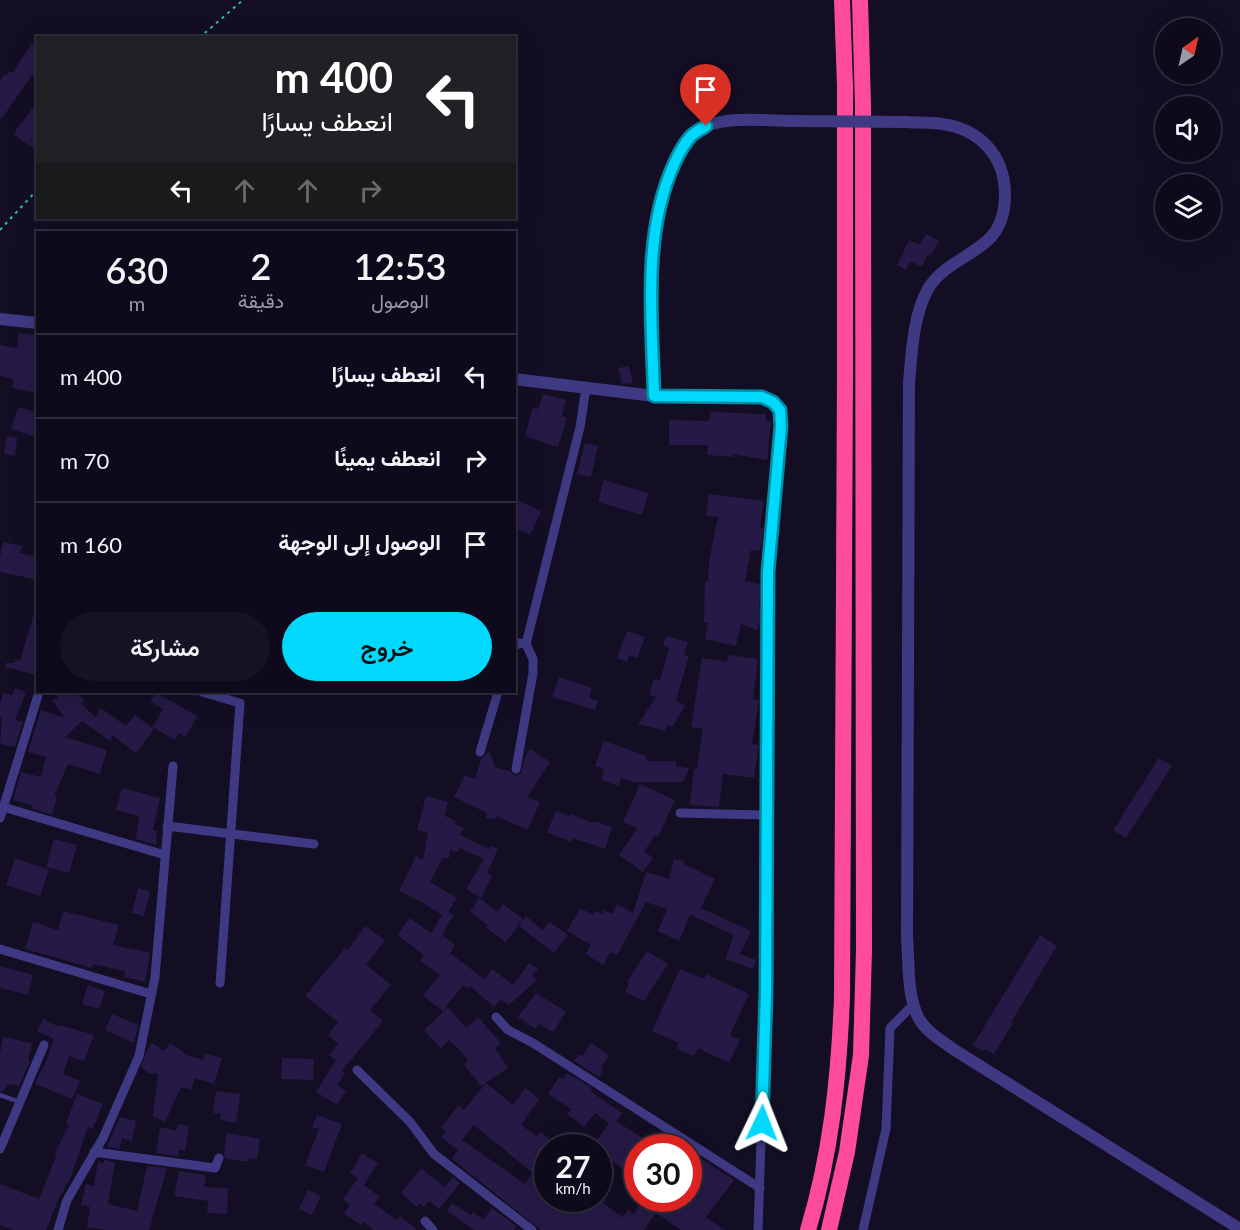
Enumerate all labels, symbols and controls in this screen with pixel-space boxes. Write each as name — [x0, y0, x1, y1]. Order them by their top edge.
north arrow — [1155, 18, 1221, 84]
map controls — [1155, 18, 1221, 240]
text: 400 m — [275, 52, 393, 102]
icon: left — [414, 60, 492, 138]
pin — [680, 64, 731, 126]
icon: arrive — [689, 73, 722, 106]
button: sound — [1155, 96, 1221, 162]
text: انعطف يسارًا — [261, 104, 393, 137]
icon: left — [165, 174, 198, 207]
icon: ahead — [228, 174, 261, 207]
icon: ahead — [291, 174, 324, 207]
icon: right — [354, 174, 387, 207]
button: layers — [1155, 174, 1221, 240]
text: 2 — [251, 244, 271, 288]
text: 12:53 — [354, 244, 446, 288]
text: 630 — [106, 248, 168, 292]
text: دقيقة — [238, 288, 284, 312]
text: الوصول — [371, 288, 429, 312]
text: m — [129, 291, 145, 315]
text: انعطف يسارًا — [332, 360, 441, 387]
icon: left — [459, 360, 492, 393]
text: 400 m — [60, 363, 122, 390]
text: انعطف يمينًا — [334, 444, 441, 471]
icon: right — [459, 444, 492, 477]
text: 70 m — [60, 447, 109, 474]
text: الوصول إلى الوجهة — [278, 528, 441, 555]
icon: arrive — [459, 528, 492, 561]
text: 160 m — [60, 531, 122, 558]
button: مشاركة — [60, 612, 270, 681]
button: خروج — [282, 612, 492, 681]
position arrow — [730, 1091, 794, 1155]
speed limit sign: 30 — [624, 1134, 702, 1212]
text: 27 — [556, 1148, 590, 1184]
text: km/h — [555, 1179, 591, 1197]

